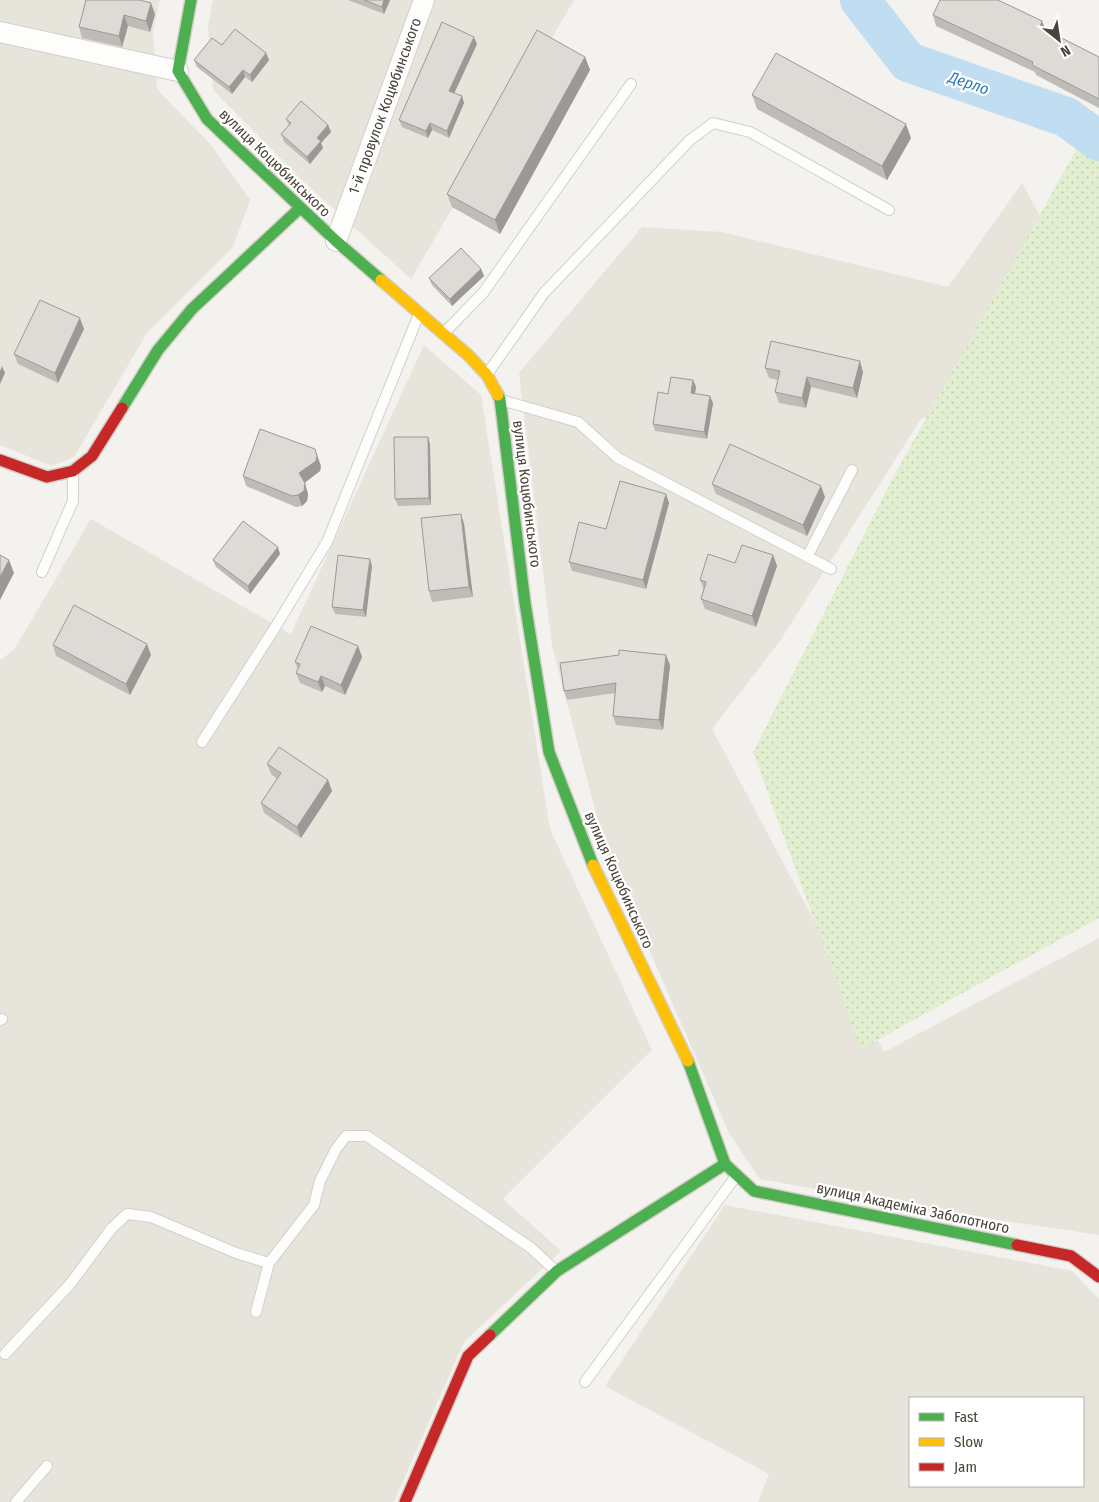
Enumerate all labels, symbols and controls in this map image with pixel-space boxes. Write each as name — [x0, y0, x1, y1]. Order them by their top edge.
street label: 1-й провулок Коцюбинського — [345, 15, 425, 197]
north arrow — [1034, 15, 1084, 65]
text: N — [1057, 41, 1073, 60]
water label: Дерло — [944, 67, 992, 99]
street label: вулиця Коцюбинського — [215, 105, 335, 221]
street label: вулиця Коцюбинського — [509, 419, 545, 569]
street label: вулиця Коцюбинського — [581, 809, 657, 951]
street label: вулиця Академіка Заболотного — [815, 1179, 1011, 1237]
legend — [909, 1397, 1084, 1487]
text: Fast — [954, 1408, 978, 1426]
text: Slow — [954, 1433, 983, 1451]
text: Jam — [954, 1458, 977, 1476]

